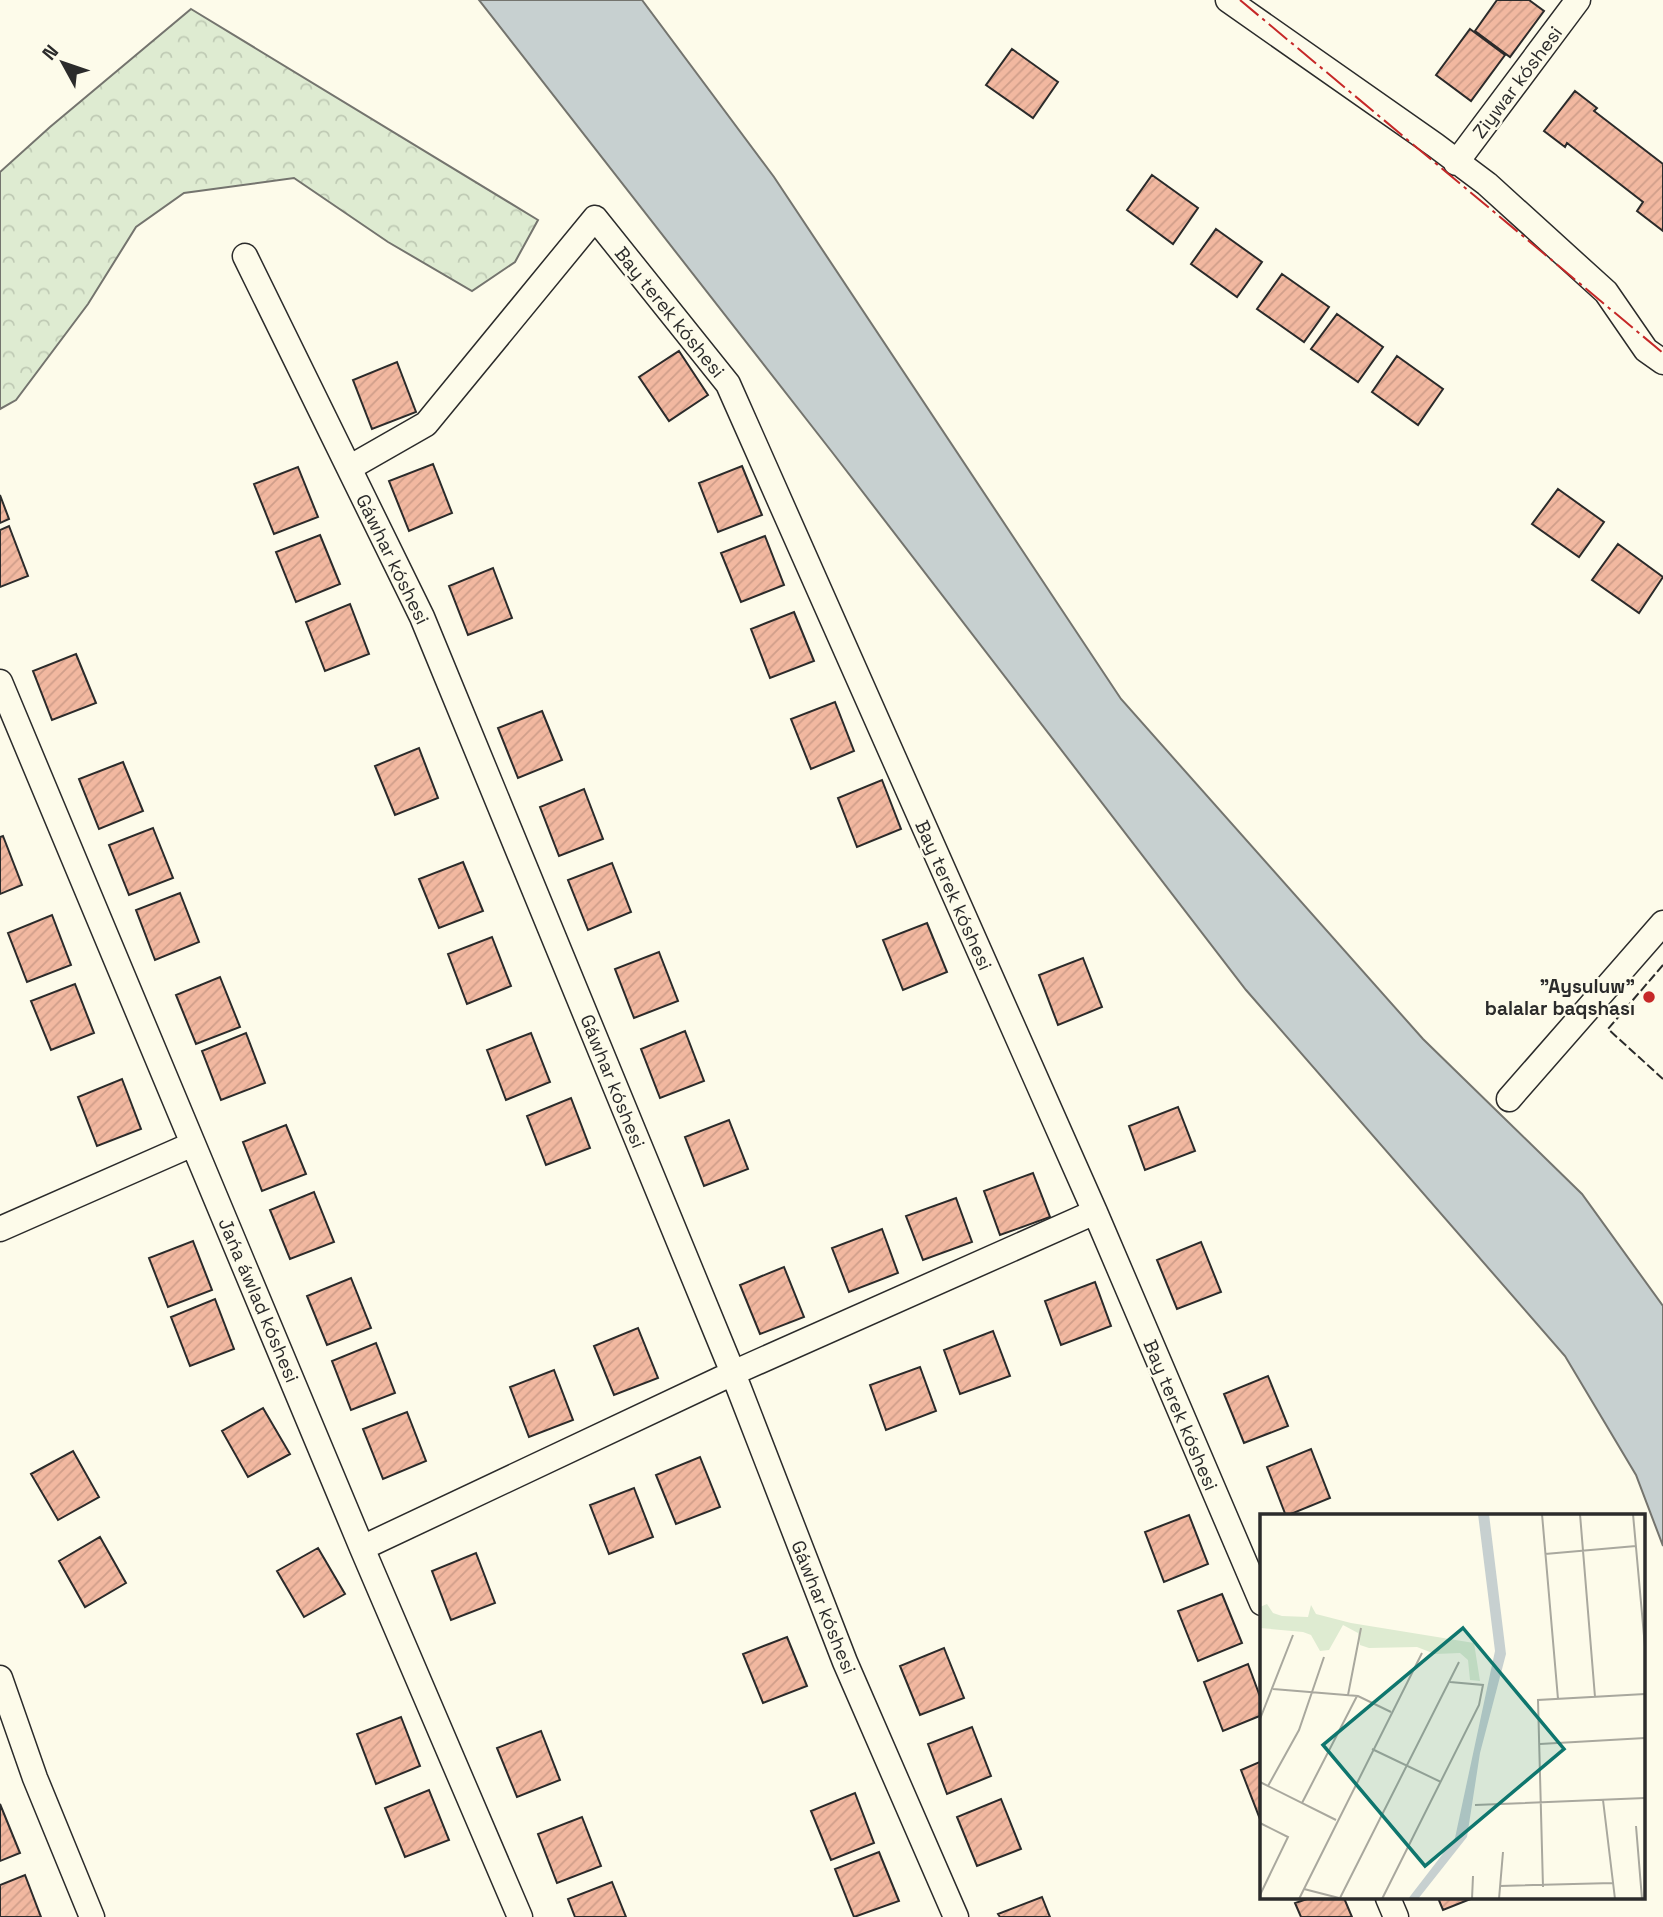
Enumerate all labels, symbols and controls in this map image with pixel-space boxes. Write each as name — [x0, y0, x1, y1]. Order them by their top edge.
street label: Ziywar kóshesi — [1467, 21, 1568, 143]
north arrow — [28, 28, 98, 98]
text: N — [37, 39, 64, 65]
street label: Bay terek kóshesi — [609, 242, 730, 383]
street label: Gáwhar kóshesi — [350, 490, 435, 629]
street label: Bay terek kóshesi — [909, 816, 998, 974]
place label: "Aysuluw" balalar baqshası — [1485, 974, 1635, 1021]
marker: "Aysuluw" balalar baqshası — [1641, 989, 1657, 1005]
street label: Gáwhar kóshesi — [574, 1011, 651, 1152]
street label: Jańa áwlad kóshesi — [213, 1214, 305, 1386]
street label: Bay terek kóshesi — [1137, 1336, 1224, 1494]
inset map — [1260, 1514, 1646, 1899]
street label: Gáwhar kóshesi — [785, 1537, 862, 1678]

